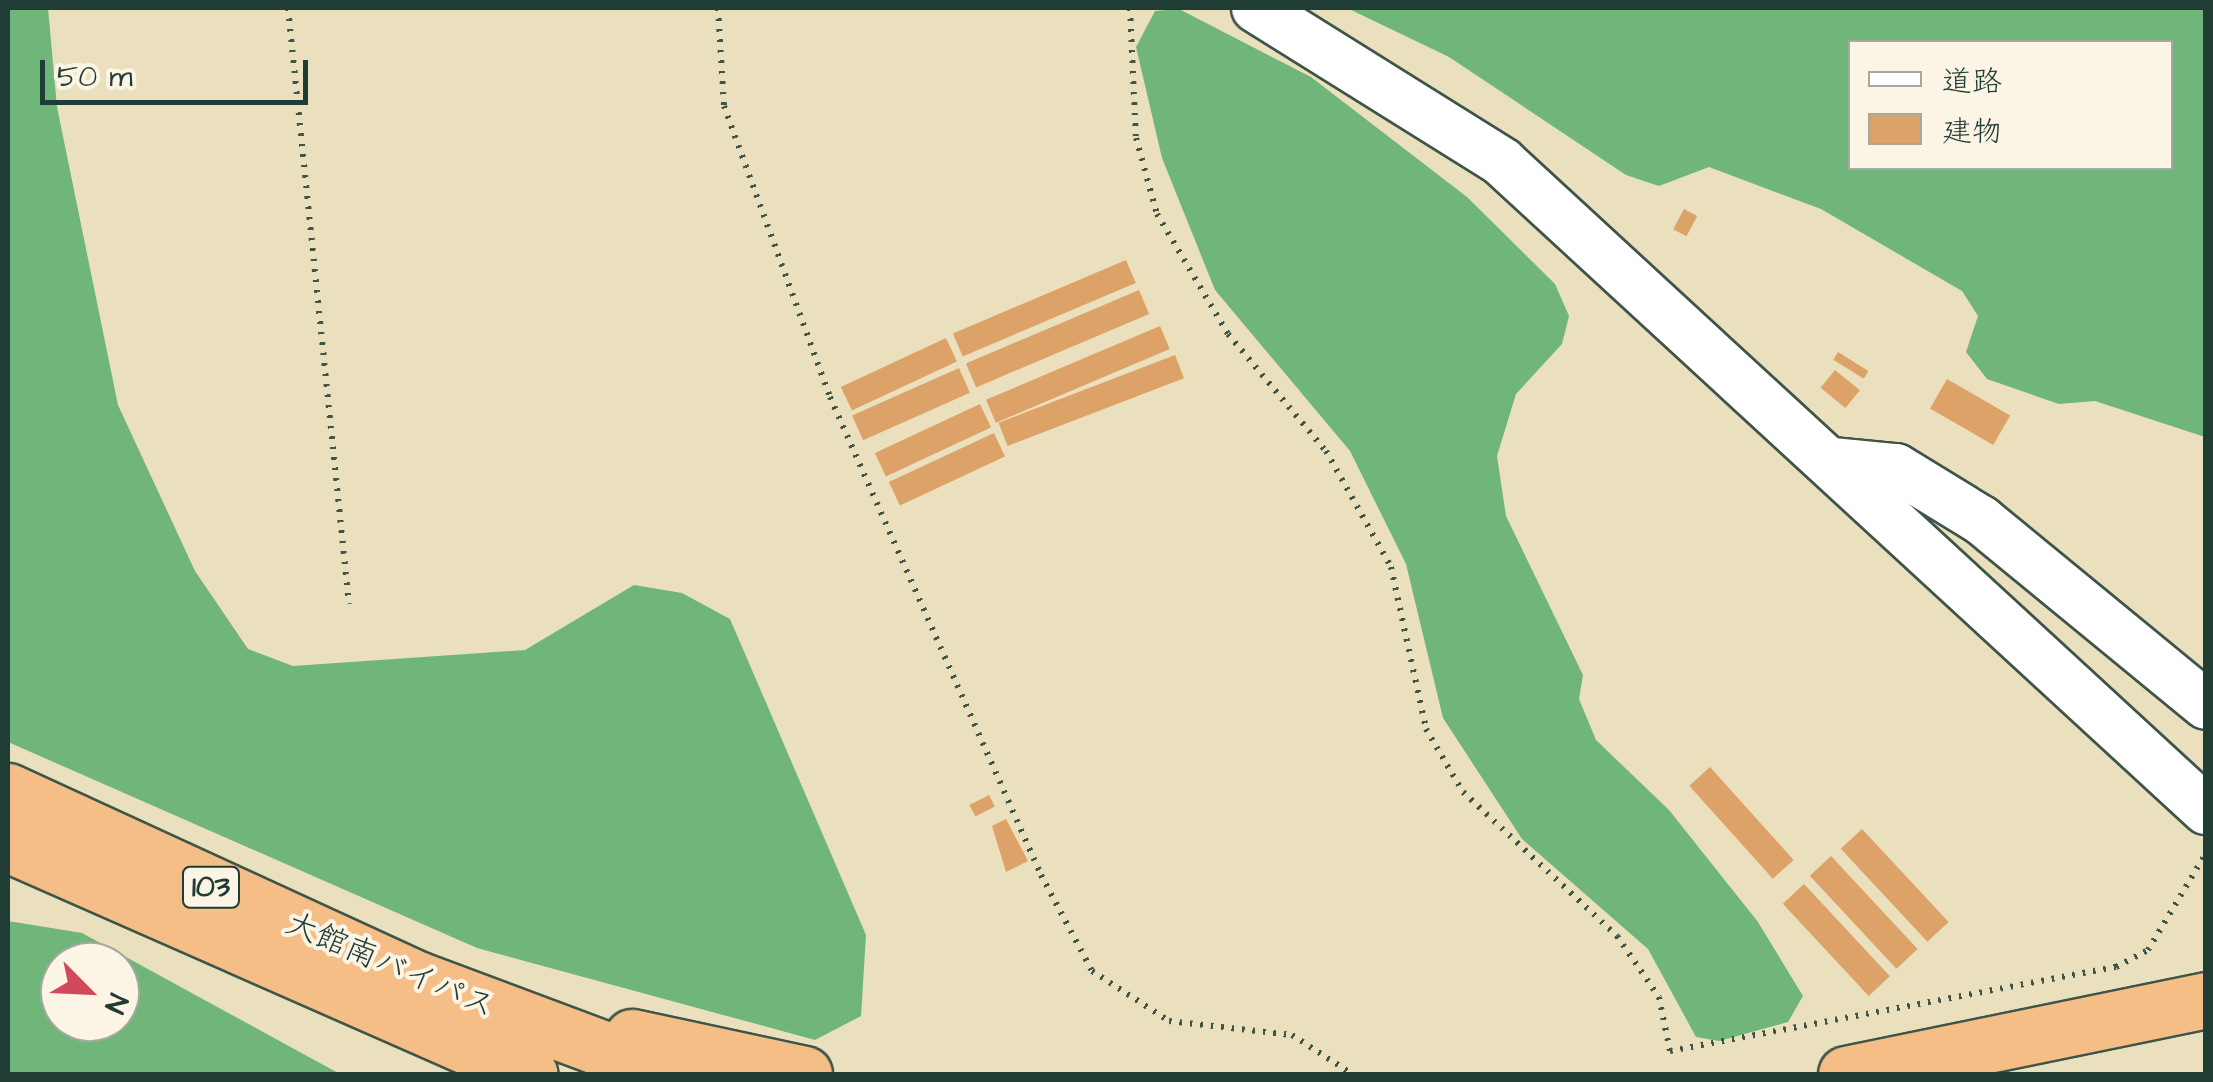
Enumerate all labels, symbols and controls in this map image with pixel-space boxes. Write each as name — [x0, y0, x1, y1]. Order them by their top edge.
scale bar — [45, 40, 312, 102]
legend — [1848, 40, 2173, 170]
text: 50 m — [57, 56, 133, 98]
text: 道路 — [1942, 61, 2002, 103]
text: 建物 — [1942, 111, 2002, 153]
road number: 103 — [181, 862, 241, 912]
street label: 大館南バイパス — [279, 905, 501, 1027]
north arrow — [40, 942, 140, 1042]
text: N — [95, 988, 137, 1020]

